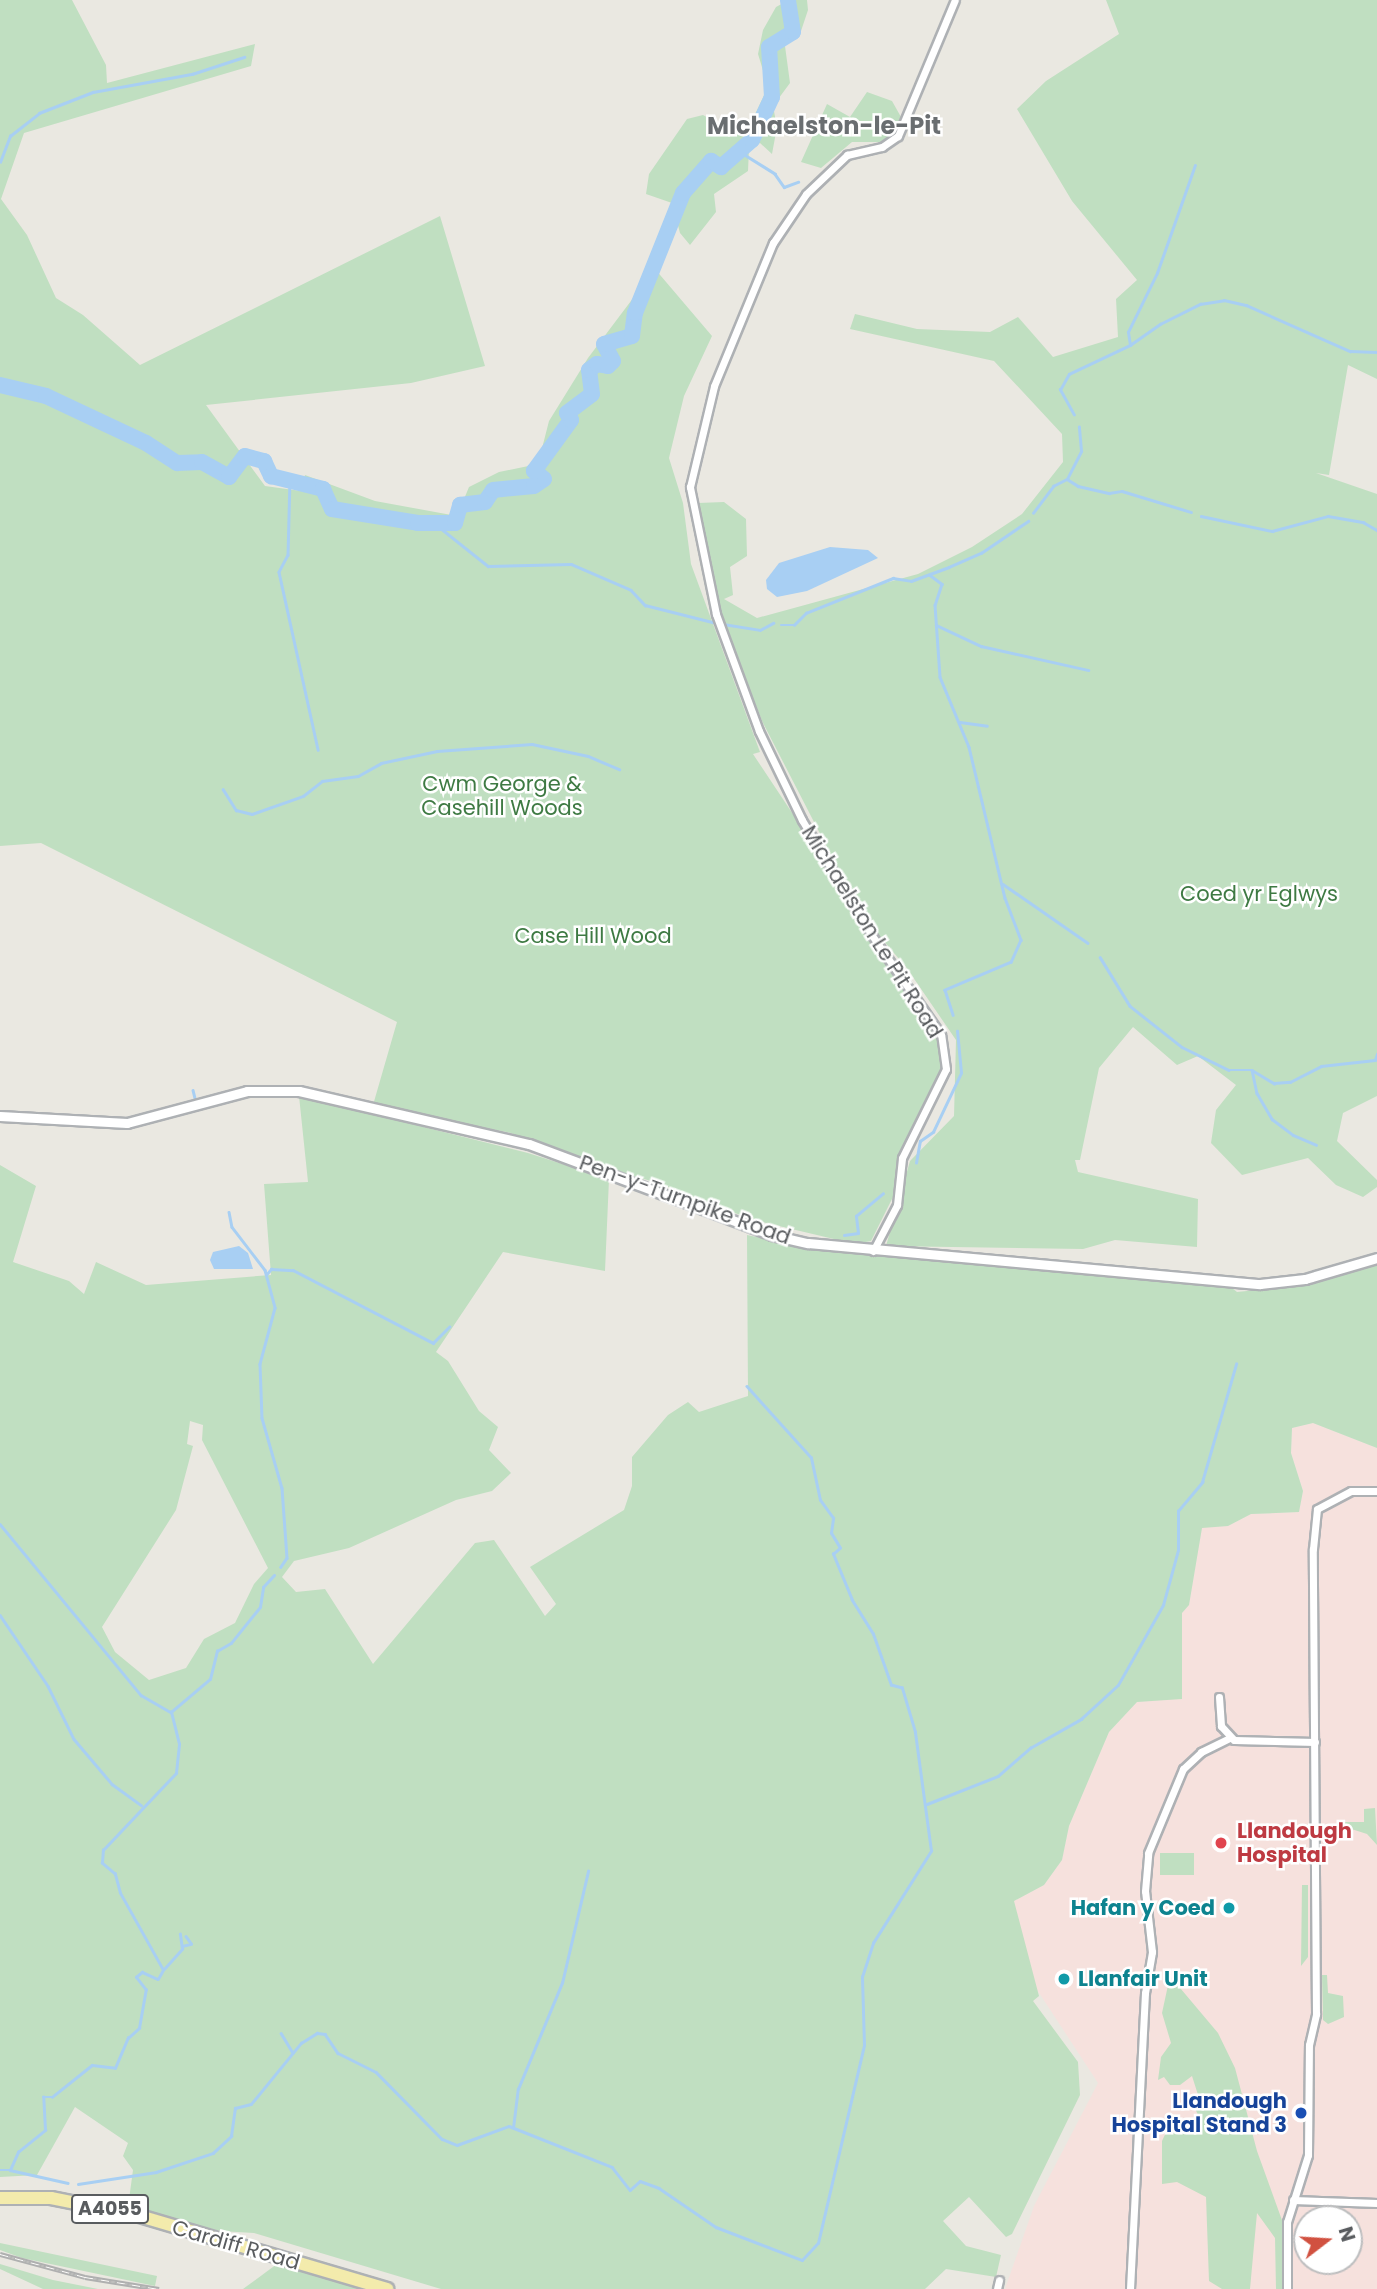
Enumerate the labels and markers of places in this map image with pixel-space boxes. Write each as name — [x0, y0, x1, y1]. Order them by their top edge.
place label: Llandough Hospital — [1237, 1818, 1352, 1868]
marker: Llandough Hospital — [1211, 1833, 1231, 1853]
place label: Hafan y Coed — [1071, 1895, 1215, 1921]
marker: Hafan y Coed — [1221, 1900, 1237, 1916]
place label: Llanfair Unit — [1078, 1966, 1208, 1992]
marker: Llanfair Unit — [1056, 1971, 1072, 1987]
place label: Llandough Hospital Stand 3 — [1111, 2088, 1287, 2138]
marker: Llandough Hospital Stand 3 — [1293, 2105, 1309, 2121]

